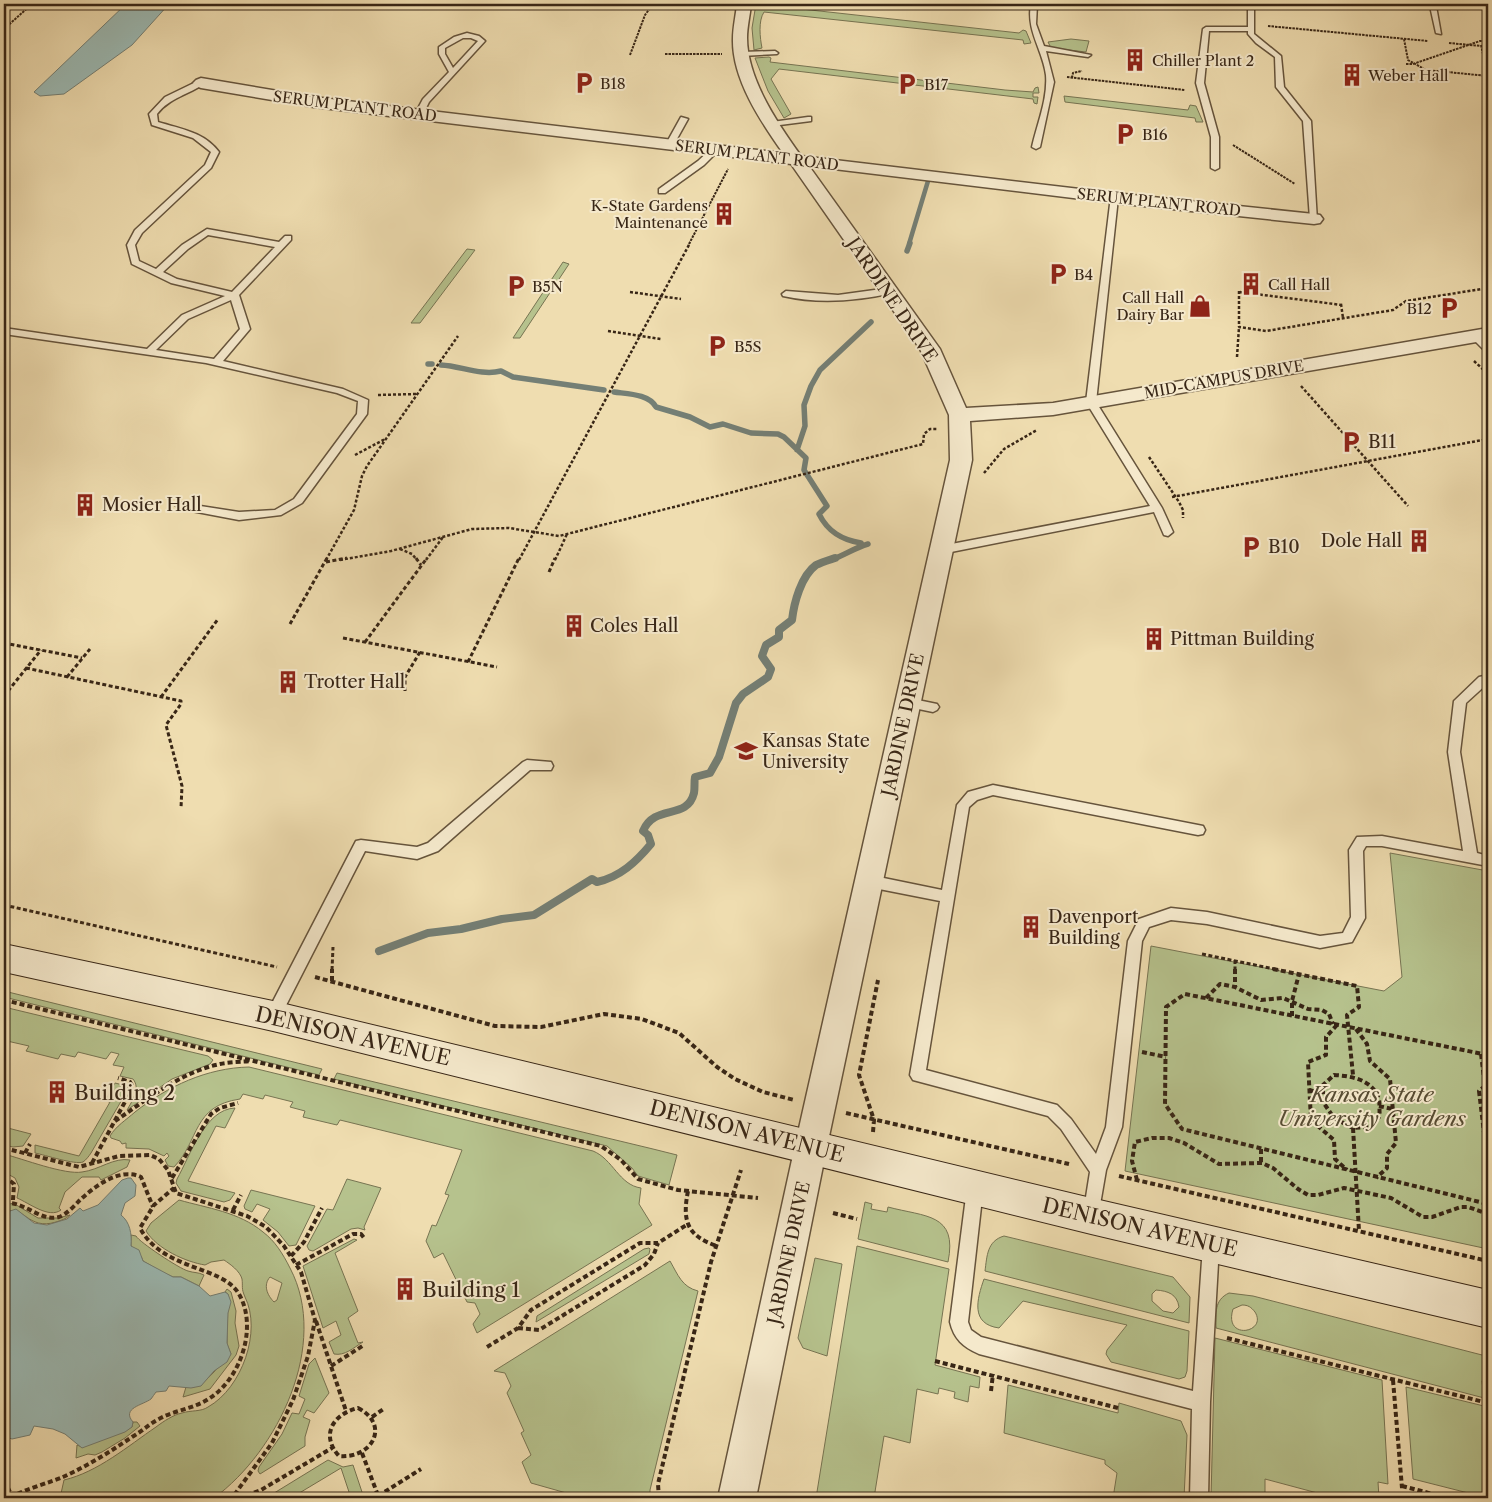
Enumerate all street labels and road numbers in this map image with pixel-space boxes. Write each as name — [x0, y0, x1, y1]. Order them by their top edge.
street label: SERUM PLANT ROAD — [272, 87, 438, 125]
street label: SERUM PLANT ROAD — [674, 136, 840, 174]
street label: SERUM PLANT ROAD — [1076, 184, 1242, 220]
street label: JARDINE DRIVE — [840, 231, 942, 367]
street label: MID-CAMPUS DRIVE — [1143, 356, 1305, 402]
street label: JARDINE DRIVE — [876, 651, 929, 802]
street label: DENISON AVENUE — [253, 1001, 453, 1071]
street label: DENISON AVENUE — [647, 1095, 847, 1167]
street label: JARDINE DRIVE — [762, 1179, 815, 1330]
street label: DENISON AVENUE — [1040, 1192, 1240, 1262]

